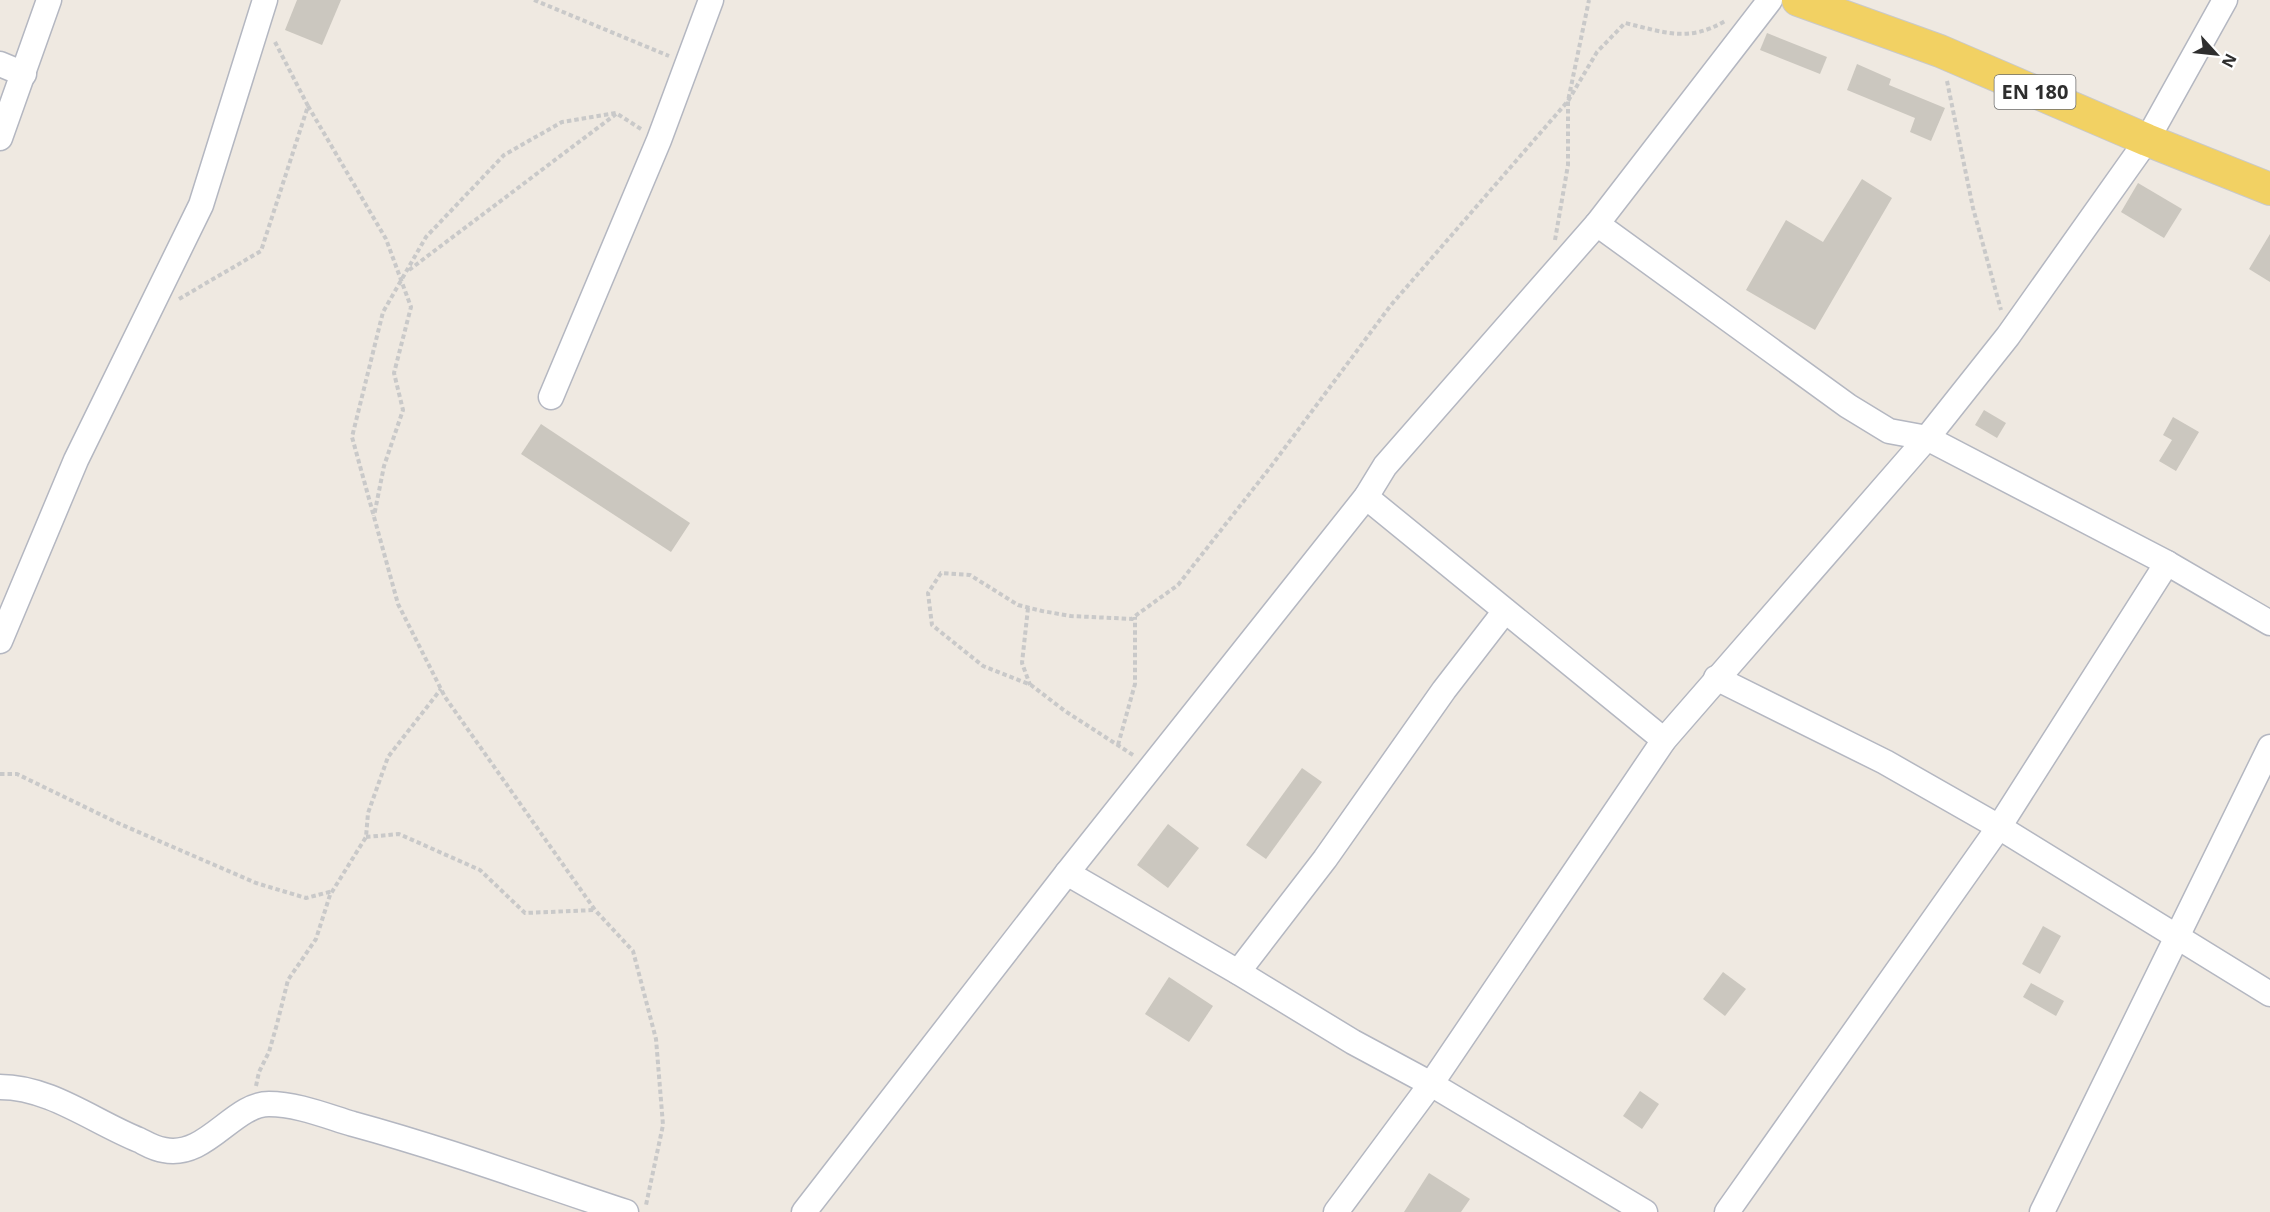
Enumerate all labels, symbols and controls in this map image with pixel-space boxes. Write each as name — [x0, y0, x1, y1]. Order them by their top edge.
north arrow — [2186, 24, 2246, 84]
text: N — [2217, 50, 2242, 72]
road number: EN 180 — [1994, 75, 2076, 109]

